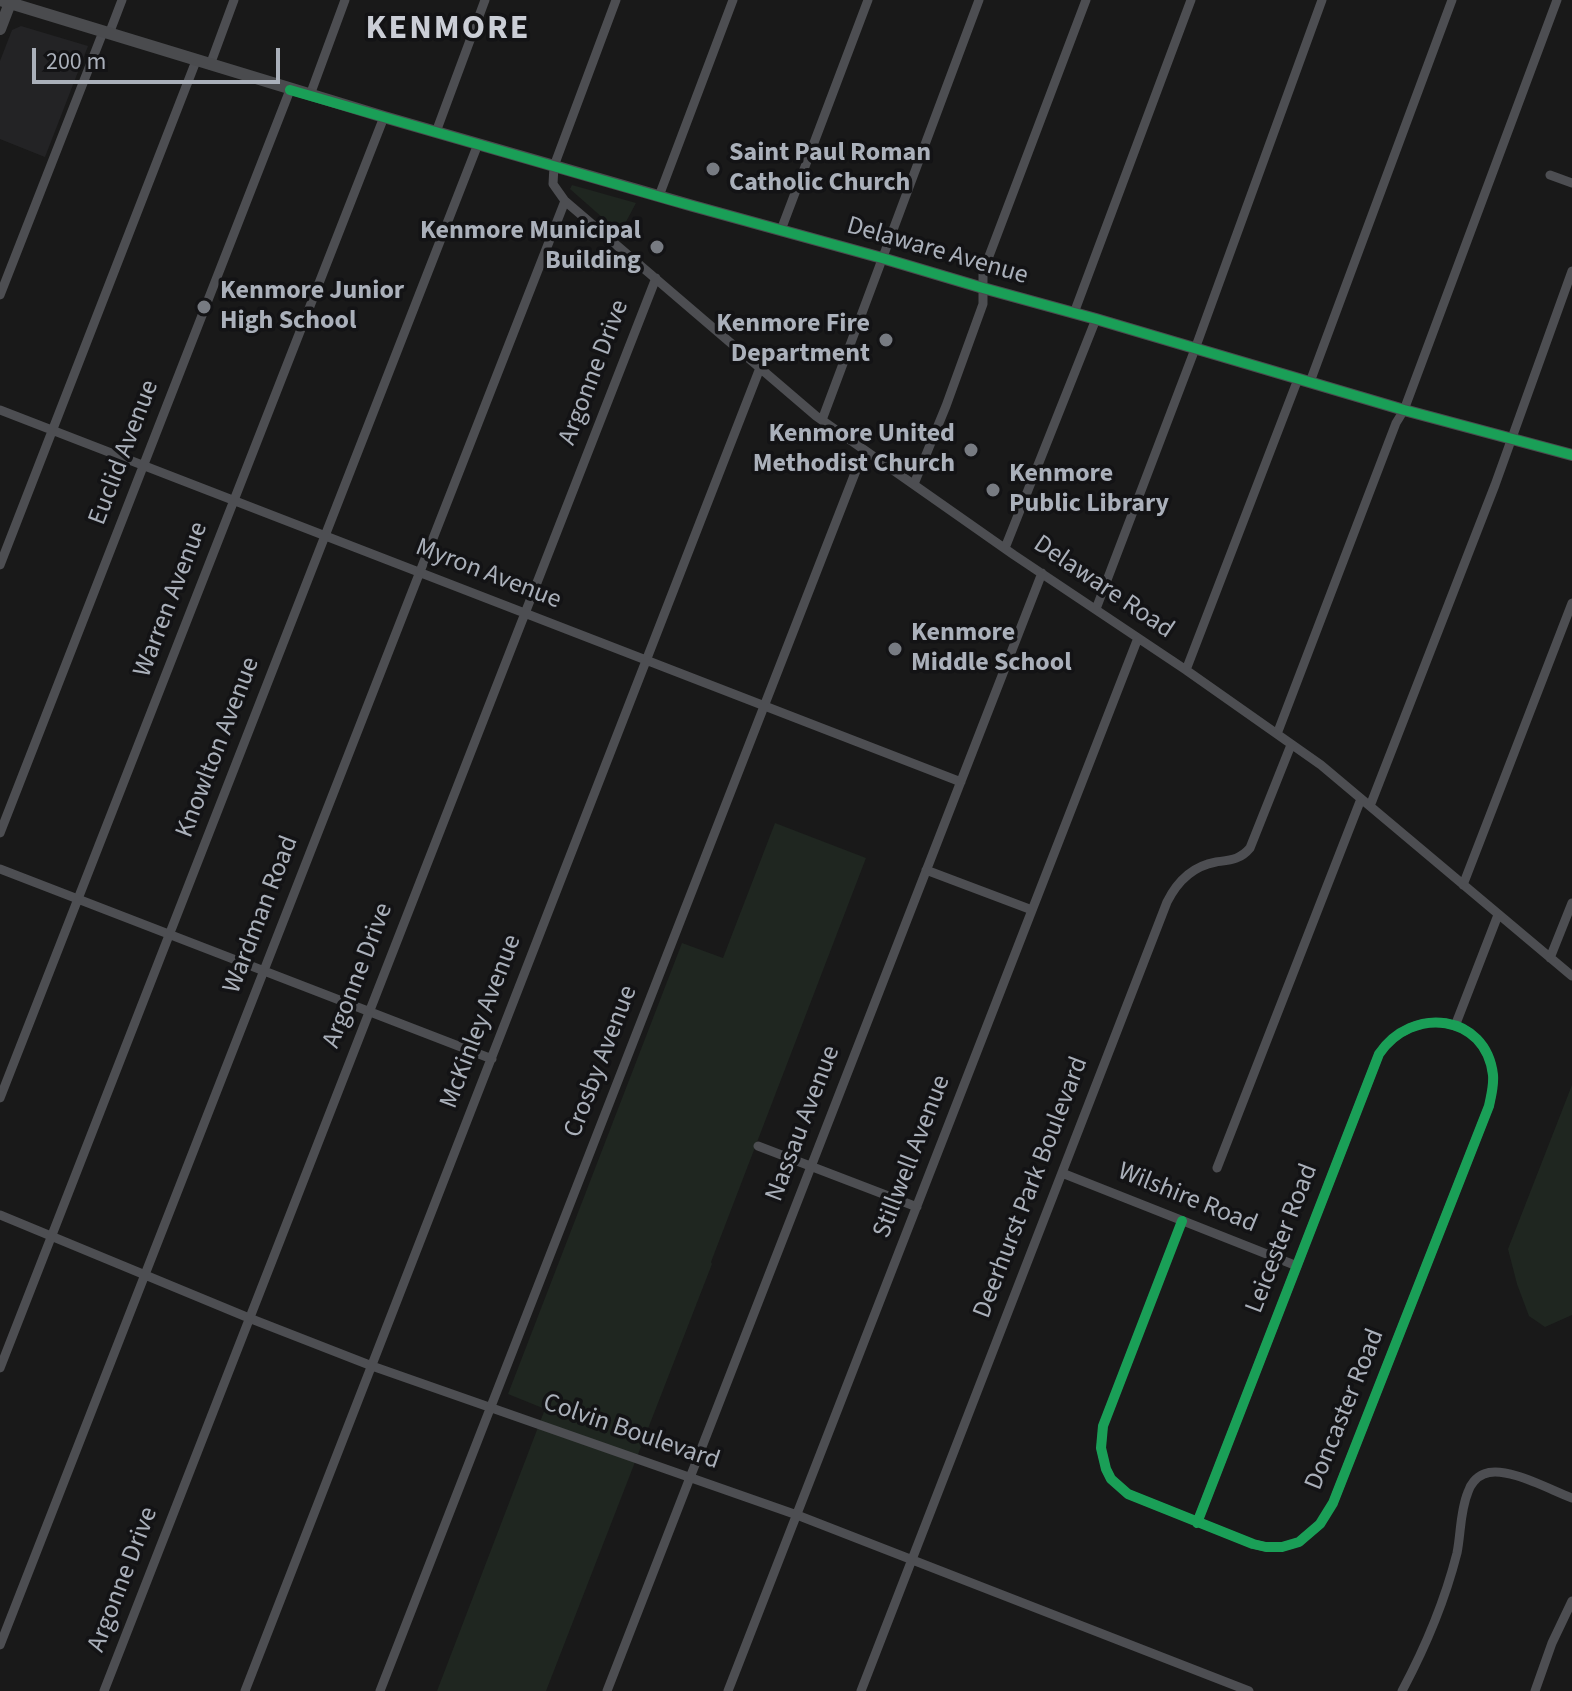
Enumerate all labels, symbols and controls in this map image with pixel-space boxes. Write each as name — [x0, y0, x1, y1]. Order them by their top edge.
district label: KENMORE — [366, 11, 530, 51]
scale bar — [36, 32, 284, 82]
text: 200 m — [46, 44, 106, 79]
place label: Saint Paul Roman Catholic Church — [729, 138, 931, 200]
marker: Saint Paul Roman Catholic Church — [704, 160, 722, 178]
street label: Delaware Avenue — [843, 211, 1031, 293]
place label: Kenmore Municipal Building — [420, 216, 641, 278]
marker: Kenmore Municipal Building — [648, 238, 666, 256]
place label: Kenmore Junior High School — [220, 276, 404, 338]
street label: Argonne Drive — [553, 296, 637, 450]
marker: Kenmore Junior High School — [195, 298, 213, 316]
place label: Kenmore Fire Department — [716, 309, 870, 370]
marker: Kenmore Fire Department — [877, 331, 895, 349]
street label: Euclid Avenue — [83, 376, 167, 530]
place label: Kenmore United Methodist Church — [753, 419, 955, 480]
marker: Kenmore United Methodist Church — [962, 441, 980, 459]
place label: Kenmore Public Library — [1009, 459, 1169, 520]
marker: Kenmore Public Library — [984, 481, 1002, 499]
street label: Warren Avenue — [128, 518, 216, 682]
street label: Delaware Road — [1027, 530, 1179, 646]
street label: Myron Avenue — [411, 533, 565, 617]
place label: Kenmore Middle School — [911, 618, 1072, 680]
marker: Kenmore Middle School — [886, 640, 904, 658]
street label: Knowlton Avenue — [170, 653, 268, 843]
street label: Wardman Road — [218, 832, 306, 998]
street label: Argonne Drive — [317, 899, 401, 1053]
street label: McKinley Avenue — [435, 931, 529, 1113]
street label: Crosby Avenue — [559, 982, 645, 1142]
street label: Nassau Avenue — [760, 1042, 848, 1206]
street label: Deerhurst Park Boulevard — [968, 1053, 1096, 1323]
street label: Stillwell Avenue — [868, 1071, 958, 1243]
street label: Wilshire Road — [1113, 1157, 1261, 1241]
street label: Leicester Road — [1240, 1160, 1326, 1318]
street label: Doncaster Road — [1300, 1325, 1392, 1495]
street label: Colvin Boulevard — [539, 1388, 723, 1478]
street label: Argonne Drive — [82, 1503, 166, 1657]

